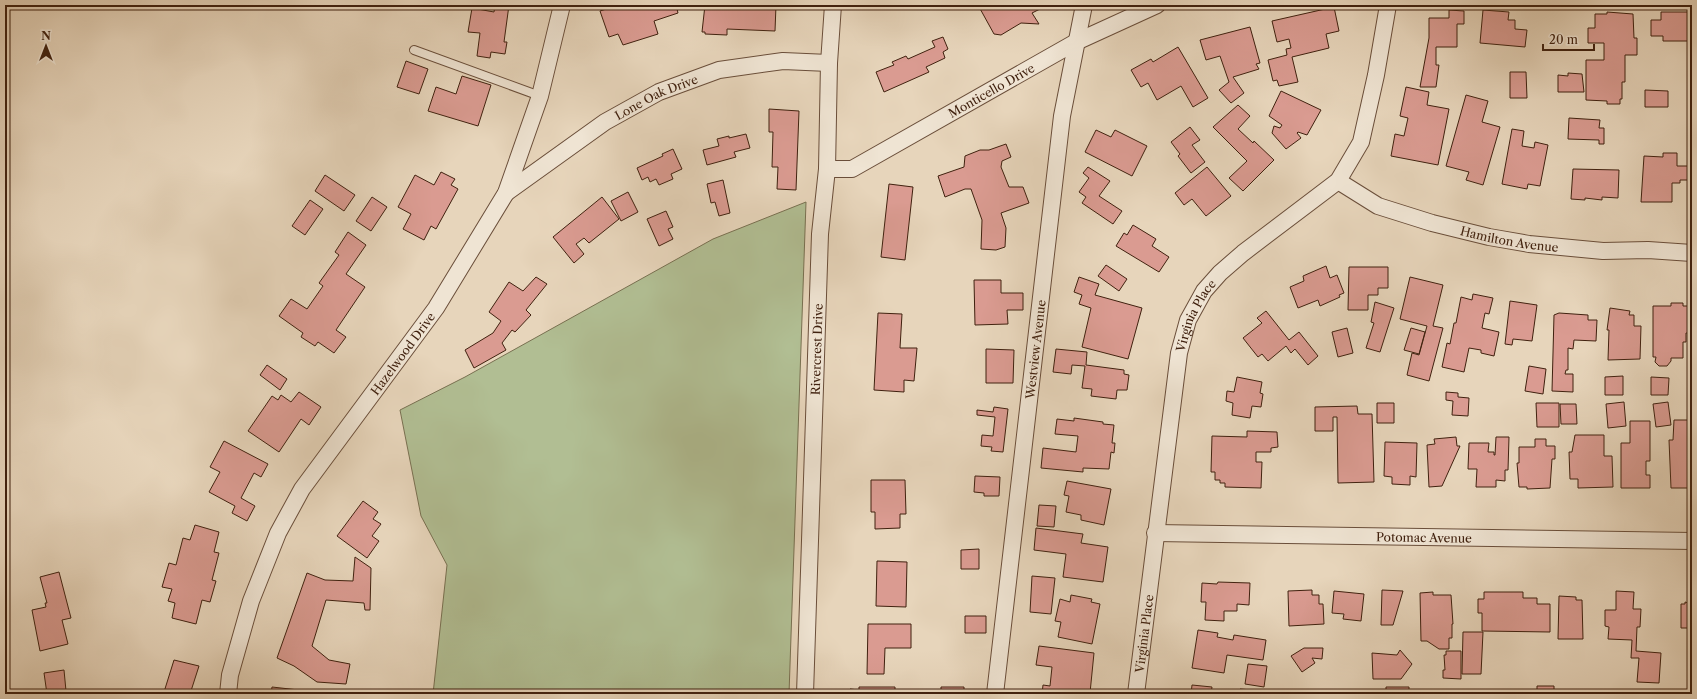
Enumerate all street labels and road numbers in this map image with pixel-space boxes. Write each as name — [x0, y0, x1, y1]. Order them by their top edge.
street label: Monticello Drive — [945, 60, 1037, 120]
street label: Lone Oak Drive — [612, 71, 700, 123]
street label: Hamilton Avenue — [1459, 223, 1560, 254]
street label: Virginia Place — [1172, 276, 1219, 354]
street label: Westview Avenue — [1022, 299, 1048, 401]
street label: Rivercrest Drive — [807, 303, 825, 395]
street label: Hazelwood Drive — [367, 309, 438, 398]
street label: Potomac Avenue — [1376, 529, 1472, 545]
street label: Virginia Place — [1131, 593, 1156, 674]

